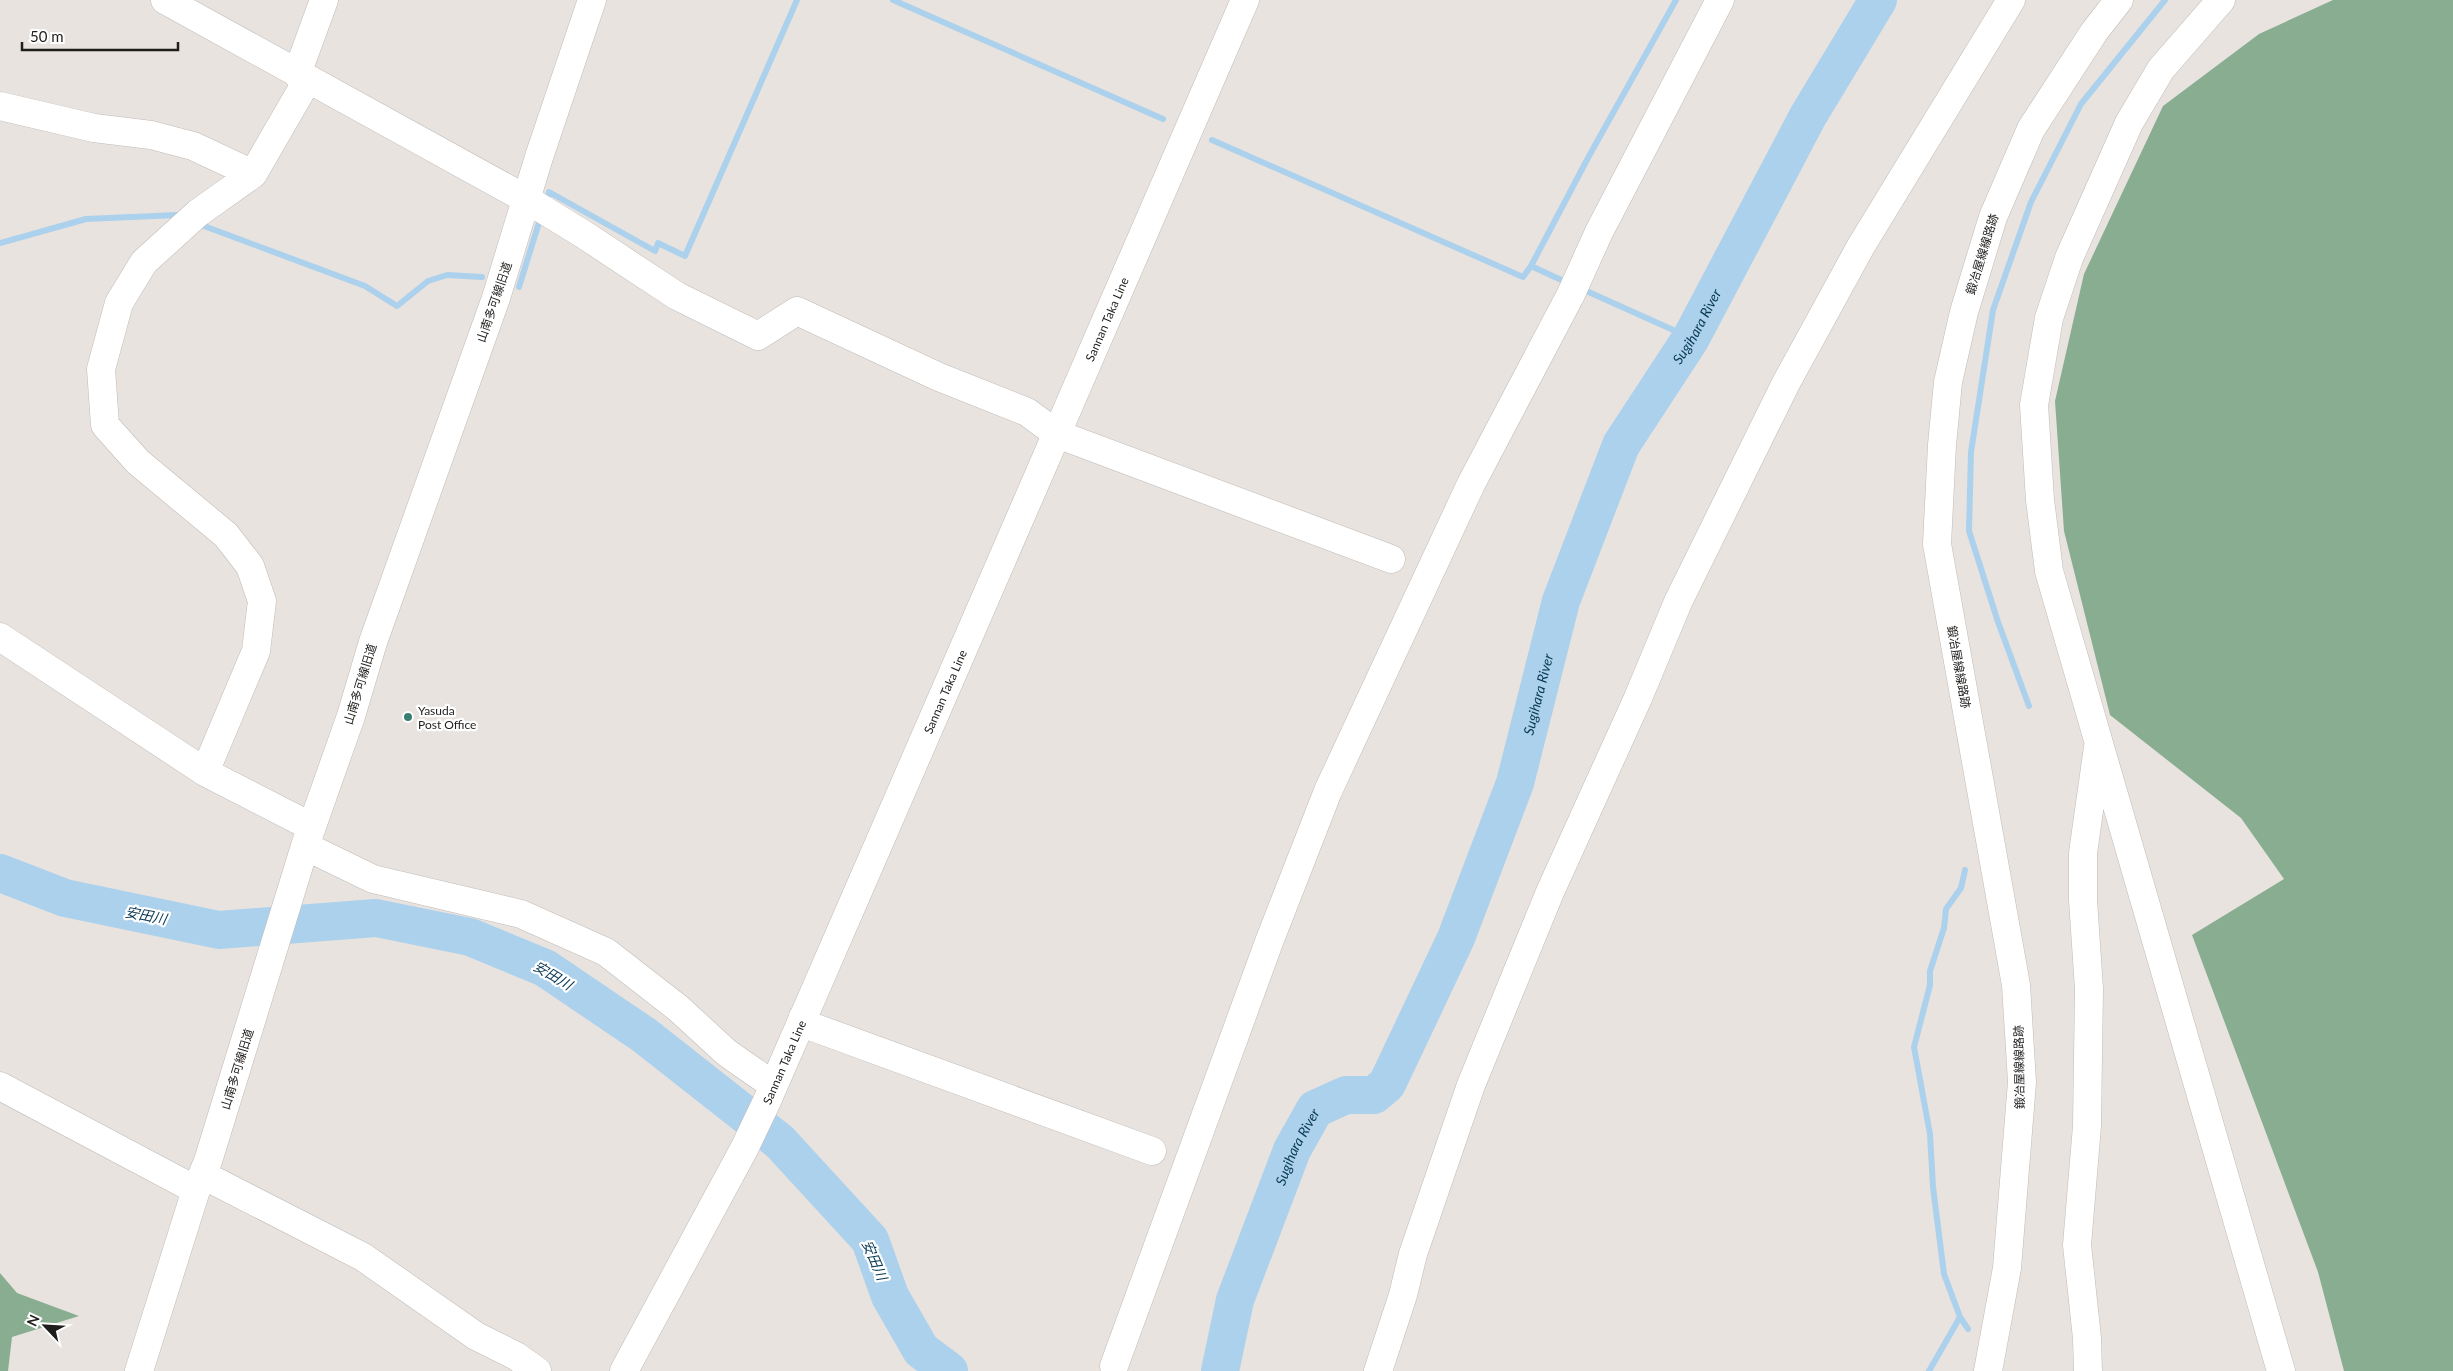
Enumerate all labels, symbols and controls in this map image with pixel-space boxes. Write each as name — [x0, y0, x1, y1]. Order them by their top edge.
scale bar — [22, 20, 179, 52]
text: 50 m — [30, 27, 64, 45]
street label: 鍛冶屋線線路跡 — [1963, 212, 2001, 296]
street label: 山南多可線旧道 — [473, 260, 515, 344]
street label: Sannan Taka Line — [1082, 275, 1131, 363]
water label: Sugihara River — [1668, 286, 1724, 367]
street label: 鍛冶屋線線路跡 — [1944, 624, 1974, 710]
street label: 山南多可線旧道 — [341, 642, 379, 726]
street label: Sannan Taka Line — [920, 647, 970, 736]
water label: Sugihara River — [1519, 652, 1556, 737]
place label: Yasuda Post Office — [418, 703, 476, 732]
marker: Yasuda Post Office — [402, 711, 414, 723]
water label: 安田川 — [124, 903, 170, 928]
water label: 安田川 — [531, 957, 577, 994]
street label: Sannan Taka Line — [759, 1018, 809, 1106]
street label: 鍛冶屋線線路跡 — [2011, 1025, 2027, 1109]
street label: 山南多可線旧道 — [218, 1027, 256, 1111]
water label: Sugihara River — [1271, 1105, 1322, 1187]
water label: 安田川 — [859, 1237, 892, 1284]
north arrow — [20, 1301, 70, 1351]
text: N — [23, 1312, 43, 1329]

